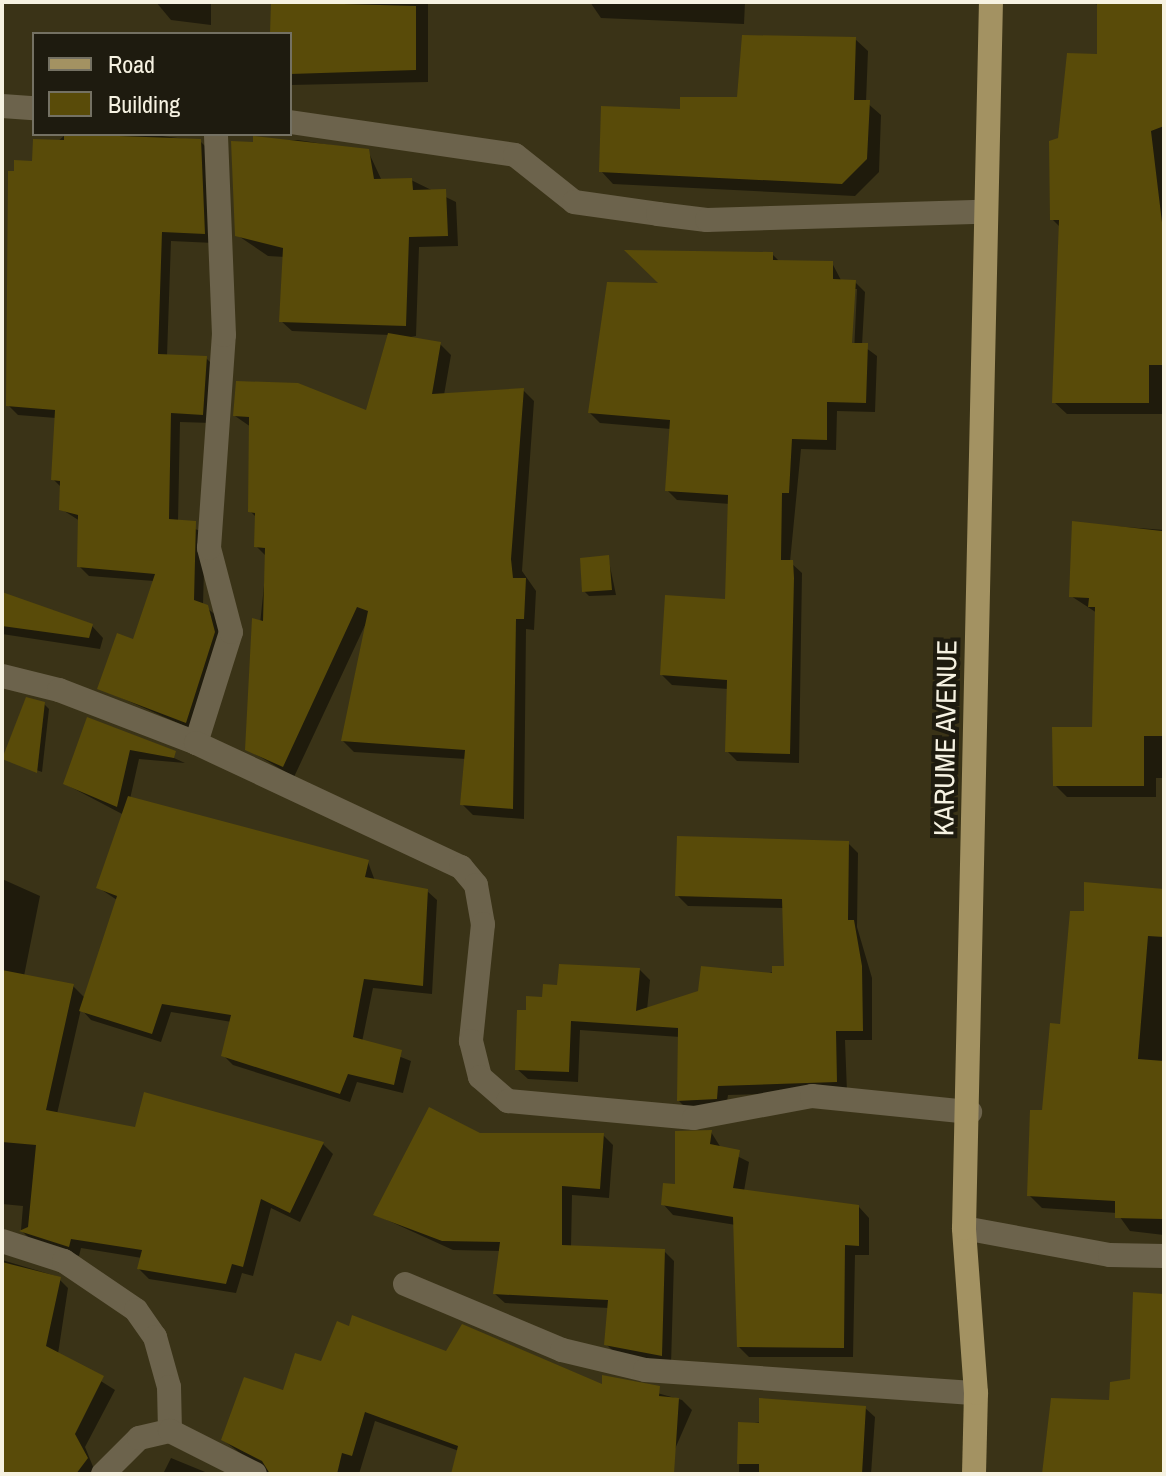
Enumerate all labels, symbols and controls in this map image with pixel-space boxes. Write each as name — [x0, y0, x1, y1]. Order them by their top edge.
legend — [32, 32, 292, 136]
text: Road — [108, 48, 155, 80]
text: Building — [108, 88, 180, 120]
street label: KARUME AVENUE — [926, 639, 964, 837]

